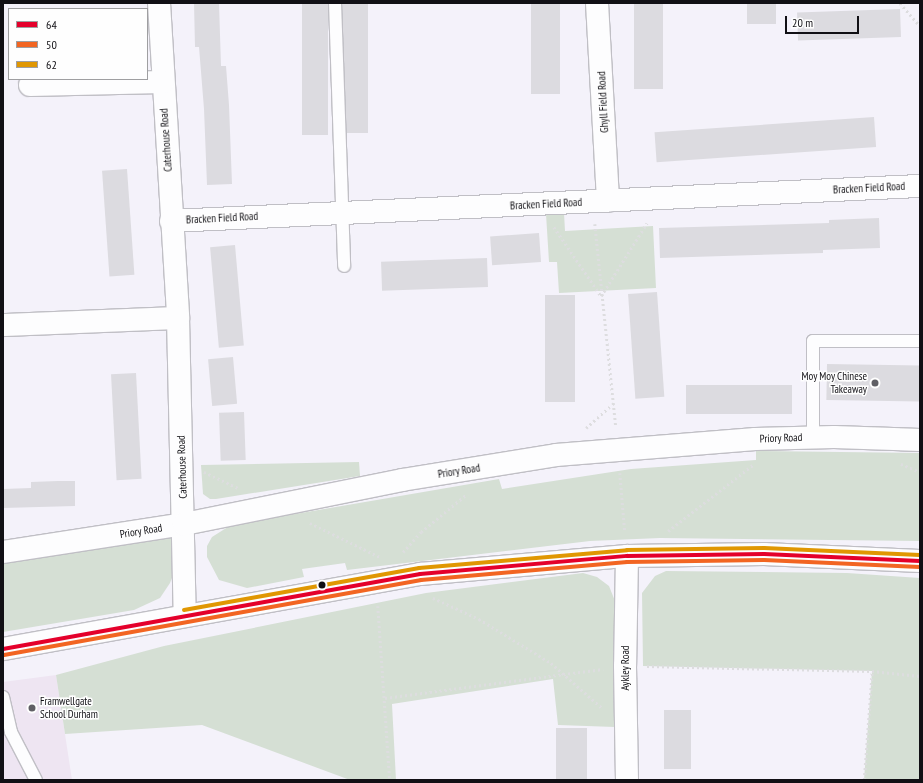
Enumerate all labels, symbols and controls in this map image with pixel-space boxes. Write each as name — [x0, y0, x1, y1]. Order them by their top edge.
legend — [8, 8, 148, 80]
scale bar — [787, 8, 861, 34]
text: 20 m — [792, 15, 813, 30]
text: 64 — [46, 17, 57, 32]
text: 50 — [46, 37, 57, 52]
text: 62 — [46, 57, 57, 72]
street label: Ghyll Field Road — [595, 71, 611, 133]
street label: Caterhouse Road — [157, 108, 175, 172]
street label: Bracken Field Road — [833, 180, 905, 196]
street label: Bracken Field Road — [510, 196, 582, 212]
street label: Bracken Field Road — [186, 210, 258, 226]
place label: Moy Moy Chinese Takeaway — [801, 370, 867, 396]
marker: Moy Moy Chinese Takeaway — [870, 378, 880, 388]
street label: Priory Road — [759, 431, 803, 445]
street label: Caterhouse Road — [174, 435, 190, 499]
street label: Priory Road — [437, 461, 481, 481]
street label: Priory Road — [119, 521, 163, 541]
unlabelled marker — [317, 580, 327, 590]
street label: Aykley Road — [618, 645, 632, 691]
place label: Framwellgate School Durham — [40, 695, 98, 721]
marker: Framwellgate School Durham — [27, 703, 37, 713]

